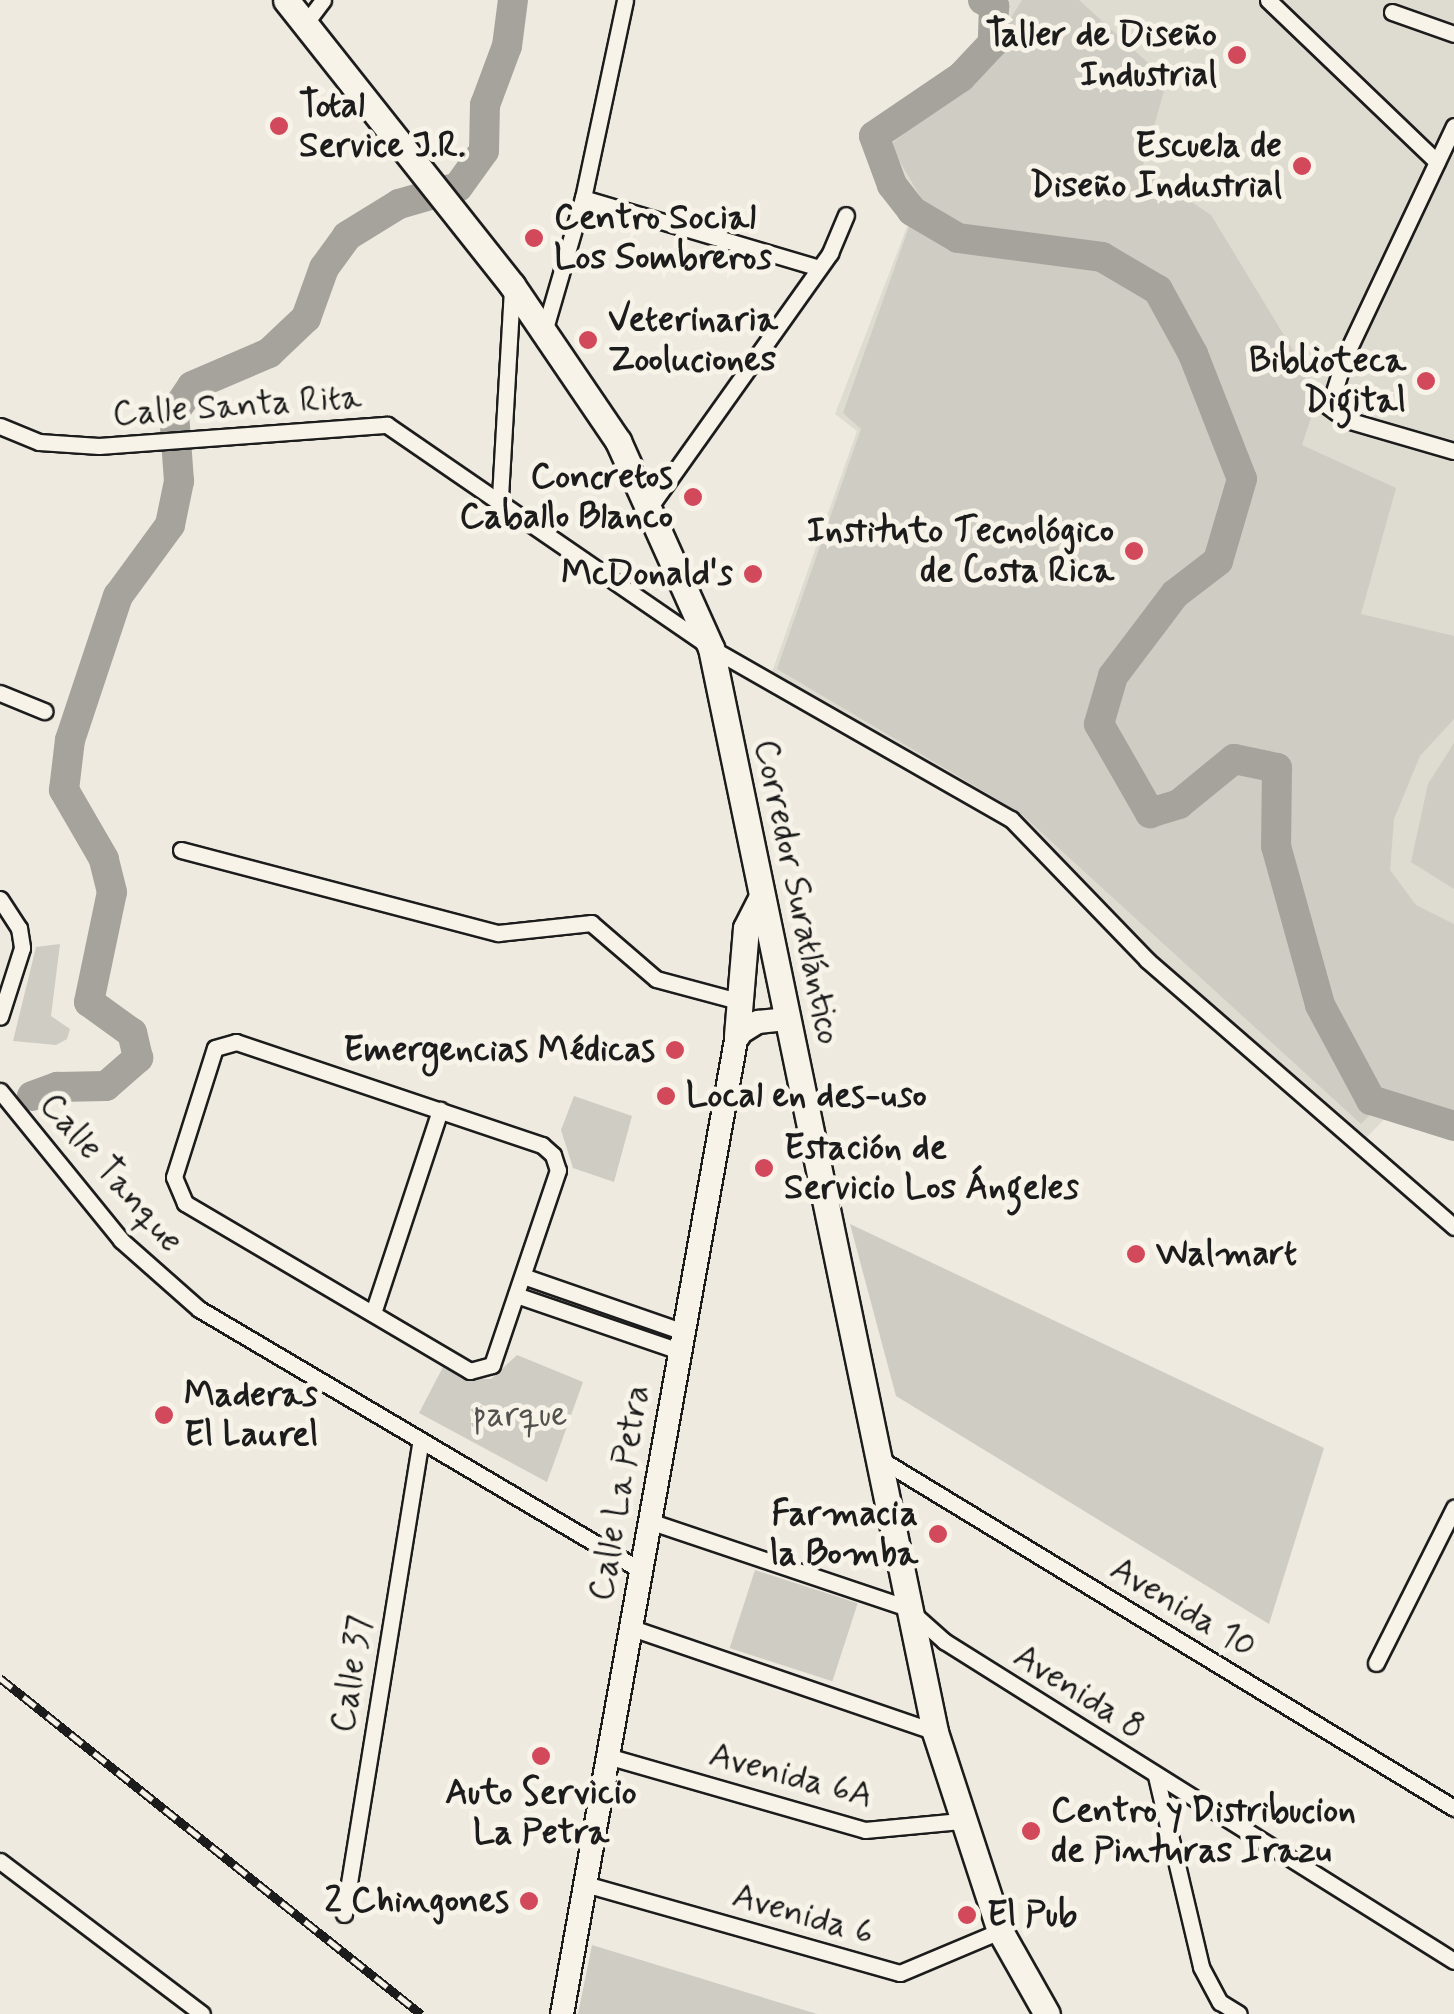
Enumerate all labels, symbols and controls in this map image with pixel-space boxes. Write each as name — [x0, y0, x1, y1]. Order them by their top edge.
place label: Taller de Diseño Industrial — [988, 14, 1217, 96]
marker: Taller de Diseño Industrial — [1226, 44, 1248, 66]
place label: Total Service J.R. — [299, 85, 468, 167]
marker: Total Service J.R. — [268, 115, 290, 137]
place label: Escuela de Diseño Industrial — [1039, 125, 1282, 207]
marker: Escuela de Diseño Industrial — [1291, 155, 1313, 177]
place label: Centro Social Los Sombreros — [554, 197, 776, 279]
marker: Centro Social Los Sombreros — [523, 227, 545, 249]
place label: Veterinaria Zooluciones — [608, 299, 778, 381]
marker: Veterinaria Zooluciones — [577, 329, 599, 351]
place label: Biblioteca Digital — [1249, 340, 1406, 422]
marker: Biblioteca Digital — [1415, 370, 1437, 392]
street label: Calle Santa Rita — [115, 377, 359, 435]
place label: Concretos Caballo Blanco — [451, 456, 673, 538]
marker: Concretos Caballo Blanco — [682, 486, 704, 508]
place label: Instituto Tecnológico de Costa Rica — [803, 510, 1114, 592]
marker: Instituto Tecnológico de Costa Rica — [1123, 540, 1145, 562]
place label: McDonald's — [561, 553, 733, 595]
marker: McDonald's — [742, 563, 764, 585]
street label: Corredor Suratlántico — [744, 733, 850, 1051]
place label: Emergencias Médicas — [343, 1029, 655, 1071]
marker: Emergencias Médicas — [664, 1039, 686, 1061]
place label: Local en des-uso — [686, 1075, 927, 1117]
marker: Local en des-uso — [655, 1085, 677, 1107]
street label: Calle Tanque — [34, 1089, 188, 1257]
place label: Estación de Servicio Los Ángeles — [784, 1127, 1080, 1209]
marker: Estación de Servicio Los Ángeles — [753, 1157, 775, 1179]
place label: Walmart — [1156, 1233, 1297, 1275]
marker: Walmart — [1125, 1243, 1147, 1265]
place label: Maderas El Laurel — [184, 1374, 318, 1456]
street label: Calle La Petra — [581, 1384, 659, 1602]
park label: parque — [472, 1394, 568, 1436]
marker: Maderas El Laurel — [153, 1404, 175, 1426]
place label: Farmacia la Bomba — [772, 1493, 918, 1575]
marker: Farmacia la Bomba — [927, 1523, 949, 1545]
street label: Avenida 10 — [1103, 1548, 1263, 1668]
street label: Calle 37 — [322, 1612, 382, 1736]
street label: Avenida 8 — [1006, 1635, 1152, 1749]
street label: Avenida 6A — [705, 1734, 877, 1818]
marker: Auto Servicio La Petra — [530, 1745, 552, 1767]
place label: Auto Servicio La Petra — [447, 1772, 635, 1854]
place label: Centro y Distribucion de Pinturas Irazu — [1051, 1790, 1357, 1872]
marker: Centro y Distribucion de Pinturas Irazu — [1020, 1820, 1042, 1842]
street label: Avenida 6 — [728, 1875, 878, 1955]
place label: 2 Chingones — [324, 1880, 509, 1922]
marker: 2 Chingones — [518, 1890, 540, 1912]
place label: El Pub — [987, 1894, 1084, 1936]
marker: El Pub — [956, 1904, 978, 1926]

